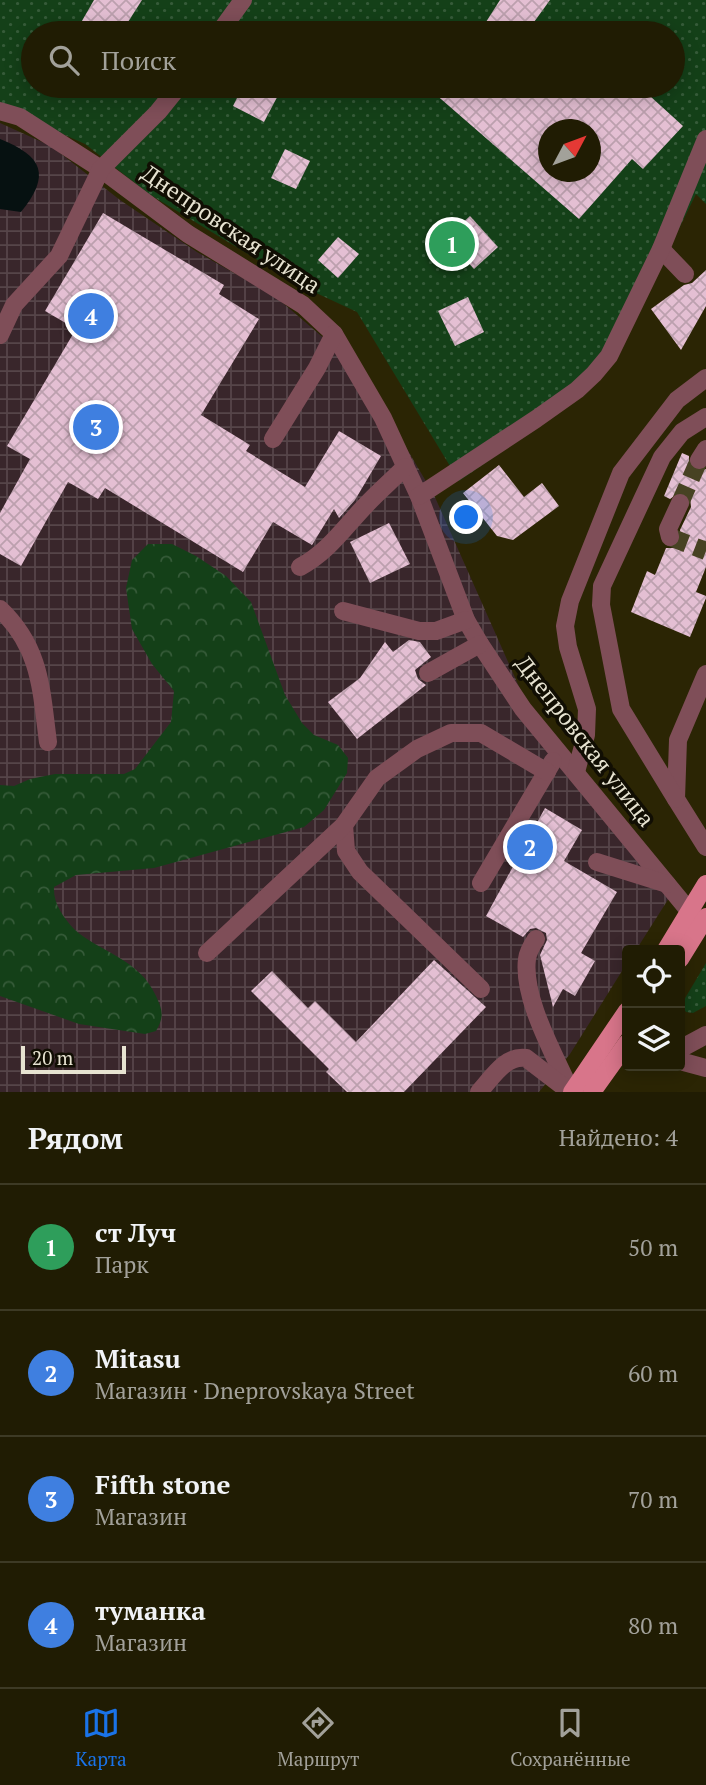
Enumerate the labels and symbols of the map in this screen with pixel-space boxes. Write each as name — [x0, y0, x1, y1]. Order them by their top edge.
north arrow — [538, 119, 601, 182]
street label: Днепровская улица — [136, 157, 327, 300]
pin: 1 — [429, 218, 475, 270]
pin: 4 — [68, 290, 114, 342]
pin: 3 — [73, 401, 119, 453]
your location — [449, 500, 483, 534]
street label: Днепровская улица — [509, 649, 662, 833]
pin: 2 — [507, 821, 553, 873]
scale bar — [21, 1043, 126, 1075]

